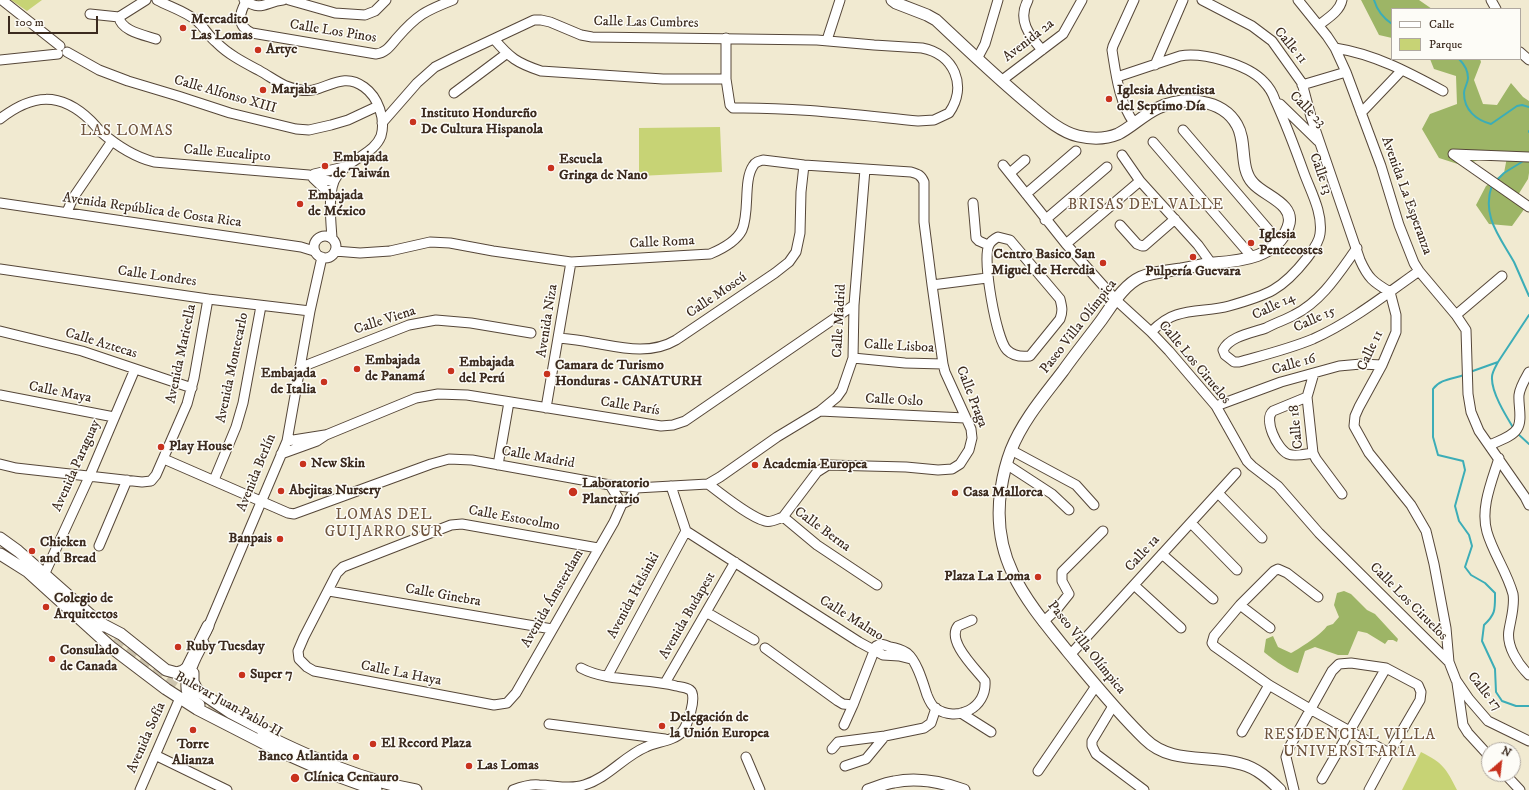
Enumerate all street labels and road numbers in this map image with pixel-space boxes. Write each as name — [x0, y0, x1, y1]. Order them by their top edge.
street label: Calle Las Cumbres — [593, 14, 699, 32]
street label: Avenida 2a — [1000, 16, 1058, 66]
street label: Calle Los Pinos — [288, 17, 378, 47]
street label: Calle 11 — [1270, 24, 1310, 68]
street label: Calle Alfonso XIII — [172, 72, 278, 118]
street label: Calle 23 — [1285, 88, 1329, 132]
street label: Avenida La Esperanza — [1377, 135, 1435, 257]
street label: Calle Eucalipto — [183, 142, 271, 166]
street label: Calle 13 — [1305, 151, 1335, 197]
street label: Avenida República de Costa Rica — [61, 190, 243, 232]
street label: Calle Roma — [629, 233, 695, 253]
street label: Calle Londres — [117, 263, 197, 291]
street label: Calle Moscú — [684, 270, 750, 322]
street label: Paseo Villa Olímpica — [1037, 277, 1121, 377]
street label: Avenida Niza — [534, 283, 562, 359]
street label: Calle Madrid — [830, 284, 850, 358]
street label: Calle 14 — [1250, 289, 1298, 325]
street label: Avenida Maricella — [163, 303, 201, 405]
street label: Calle Viena — [352, 303, 418, 339]
street label: Calle 15 — [1291, 303, 1339, 337]
street label: Avenida Montecarlo — [213, 311, 253, 425]
street label: Calle Los Ciruelos — [1154, 318, 1234, 408]
street label: Calle Aztecas — [63, 325, 139, 363]
street label: Calle 11 — [1354, 328, 1388, 374]
street label: Calle Lisboa — [864, 337, 934, 357]
street label: Calle 16 — [1270, 351, 1318, 379]
street label: Calle Praga — [952, 364, 990, 430]
street label: Calle Maya — [27, 379, 93, 407]
street label: Calle Oslo — [865, 391, 923, 411]
street label: Calle París — [599, 394, 661, 420]
street label: Calle 18 — [1286, 404, 1308, 450]
street label: Avenida Paraguay — [49, 417, 105, 515]
street label: Avenida Berlín — [234, 432, 280, 514]
street label: Calle Madrid — [500, 443, 576, 473]
street label: Calle Estocolmo — [467, 503, 561, 535]
street label: Calle Berna — [791, 504, 853, 556]
street label: Calle 1a — [1122, 532, 1164, 576]
street label: Avenida Ámsterdam — [518, 547, 588, 651]
street label: Avenida Helsinki — [604, 550, 664, 642]
street label: Calle Los Ciruelos — [1366, 560, 1450, 644]
street label: Avenida Budapest — [656, 569, 720, 663]
street label: Calle Ginebra — [404, 581, 482, 611]
street label: Calle Malmo — [816, 593, 886, 645]
street label: Paseo Villa Olímpica — [1043, 598, 1129, 698]
street label: Calle La Haya — [359, 658, 443, 690]
street label: Bulevar Juan Pablo II — [171, 668, 285, 742]
street label: Calle 17 — [1463, 669, 1505, 715]
street label: Avenida Sofía — [124, 700, 170, 776]

